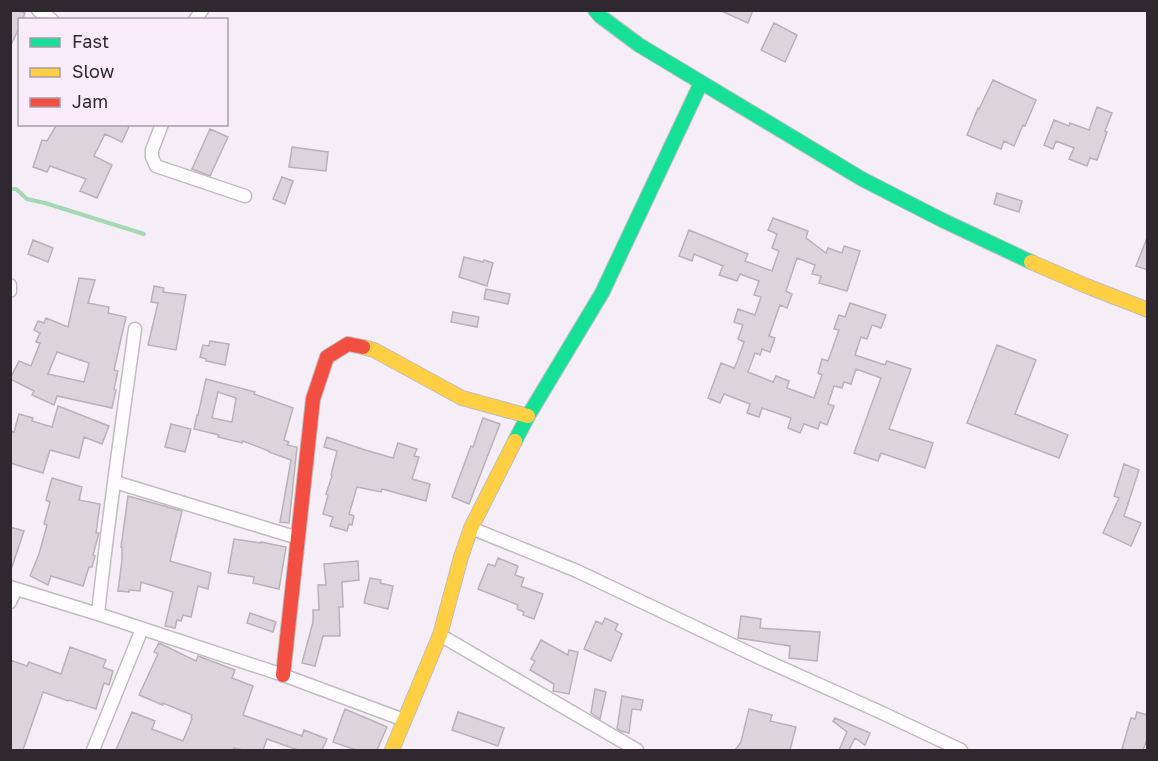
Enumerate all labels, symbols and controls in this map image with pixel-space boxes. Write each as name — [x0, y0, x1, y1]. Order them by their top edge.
legend — [18, 18, 228, 126]
text: Fast — [72, 30, 109, 52]
text: Slow — [72, 60, 115, 82]
text: Jam — [72, 90, 108, 112]

